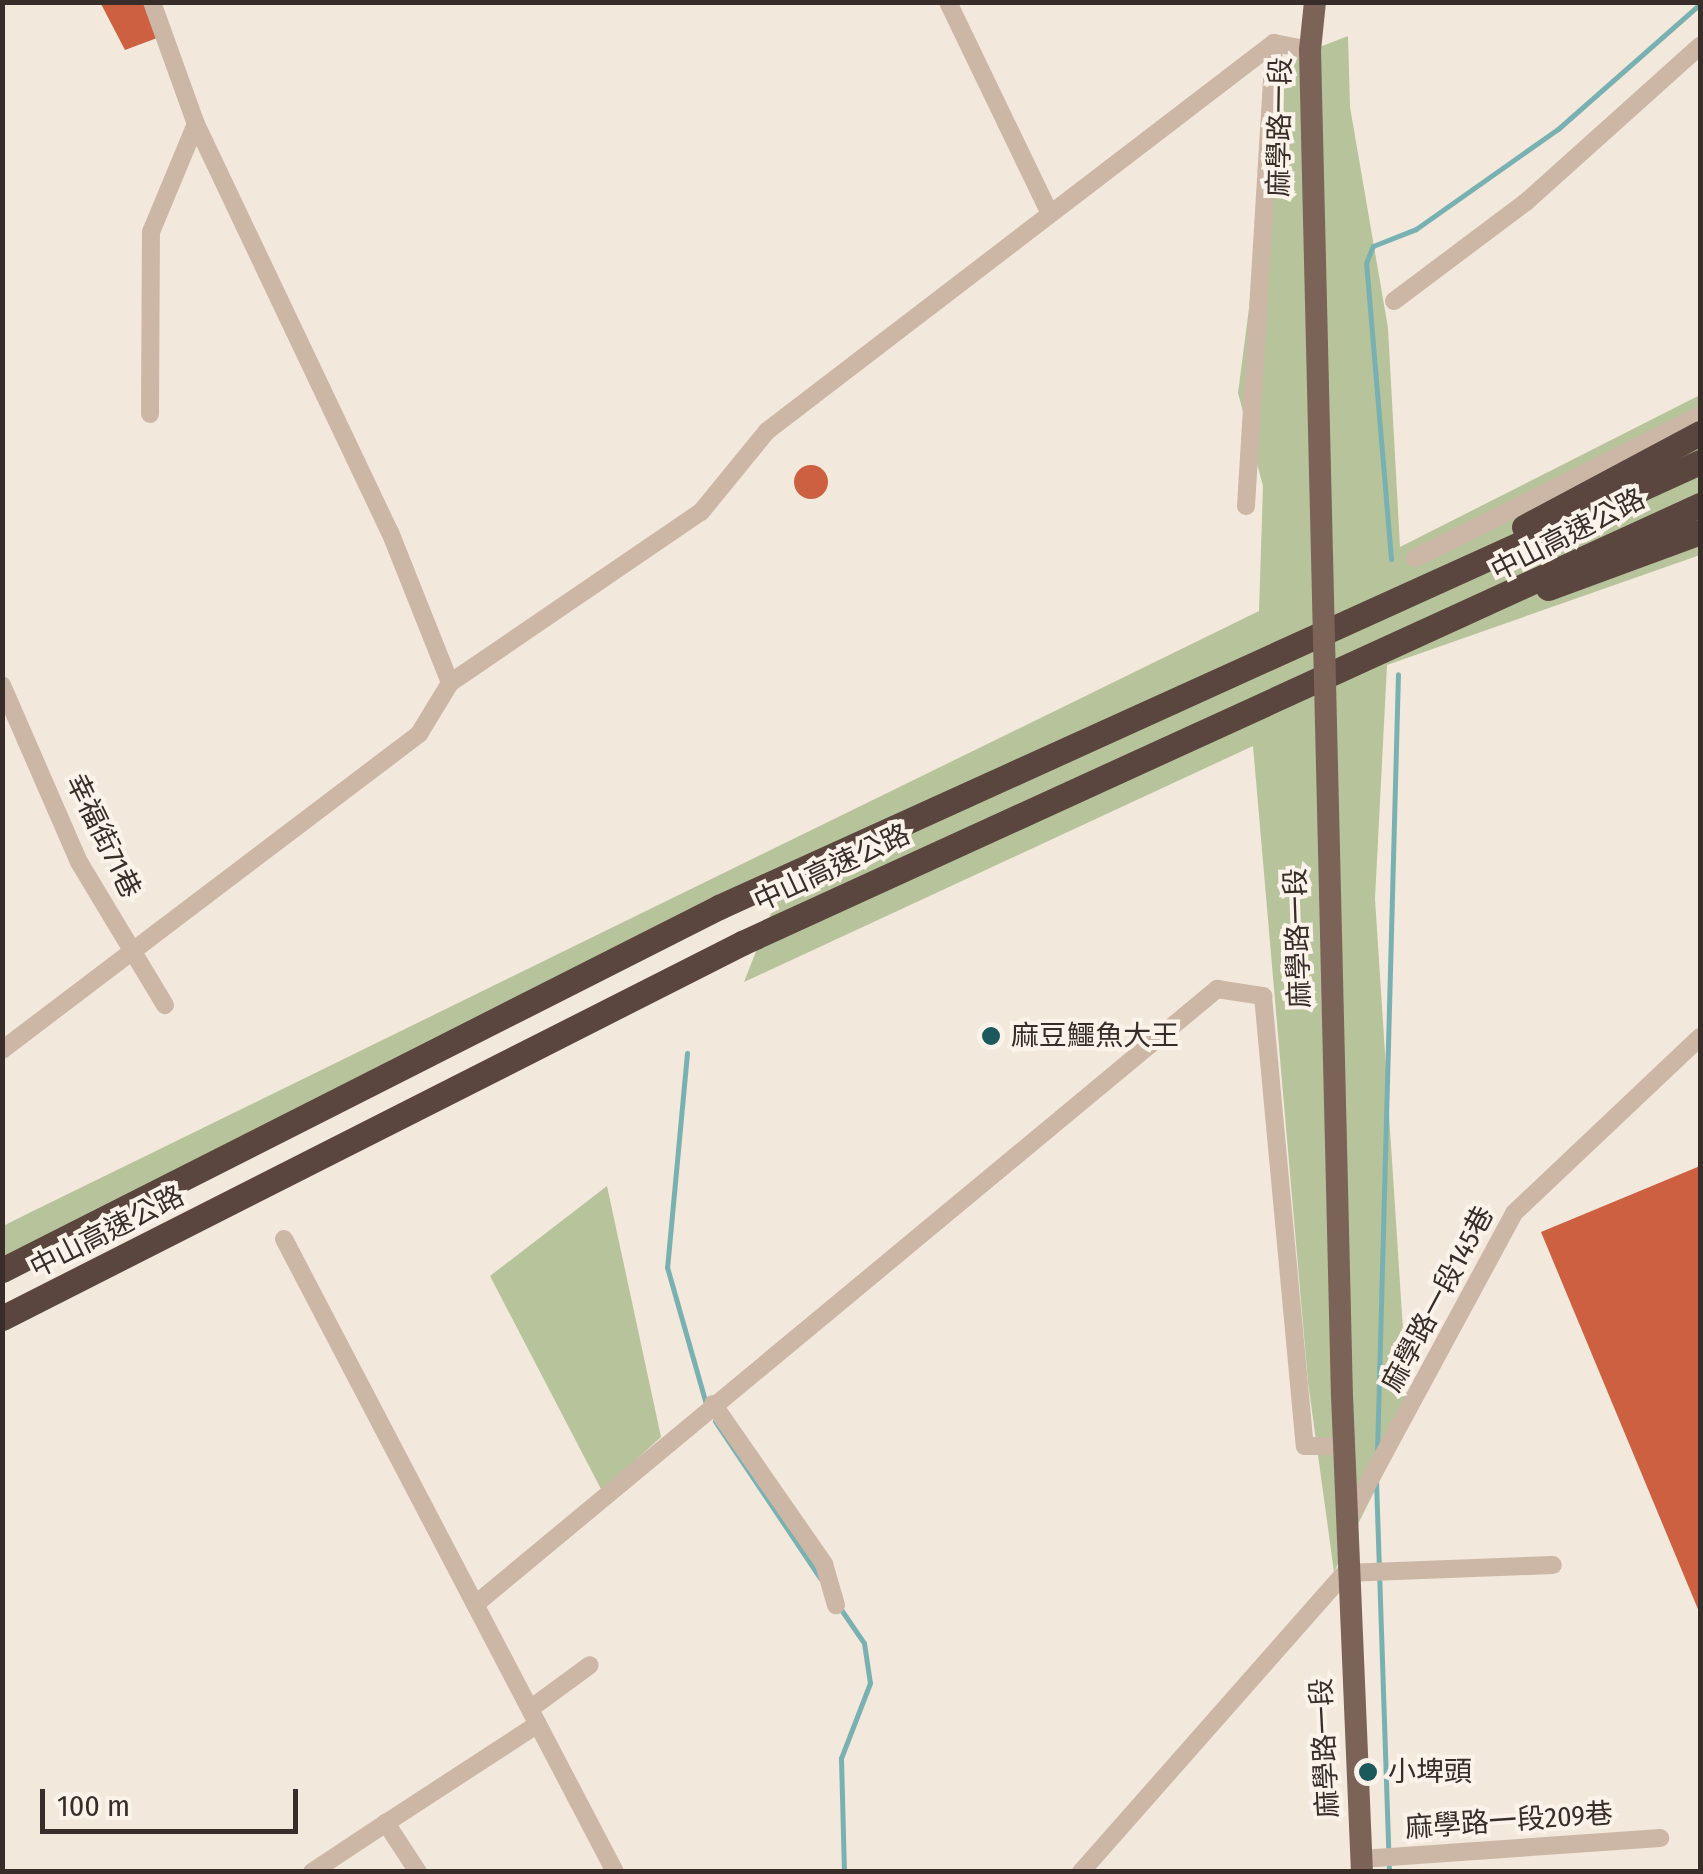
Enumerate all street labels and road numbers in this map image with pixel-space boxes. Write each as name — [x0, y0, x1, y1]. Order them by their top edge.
street label: 麻學路一段 — [1262, 57, 1298, 197]
street label: 中山高速公路 — [1486, 482, 1650, 588]
street label: 幸福街71巷 — [59, 768, 147, 904]
street label: 中山高速公路 — [749, 817, 915, 919]
street label: 麻學路一段 — [1279, 867, 1317, 1009]
street label: 中山高速公路 — [25, 1179, 189, 1285]
street label: 麻學路一段145巷 — [1375, 1201, 1501, 1397]
street label: 麻學路一段 — [1305, 1677, 1345, 1819]
street label: 麻學路一段209巷 — [1404, 1797, 1614, 1845]

